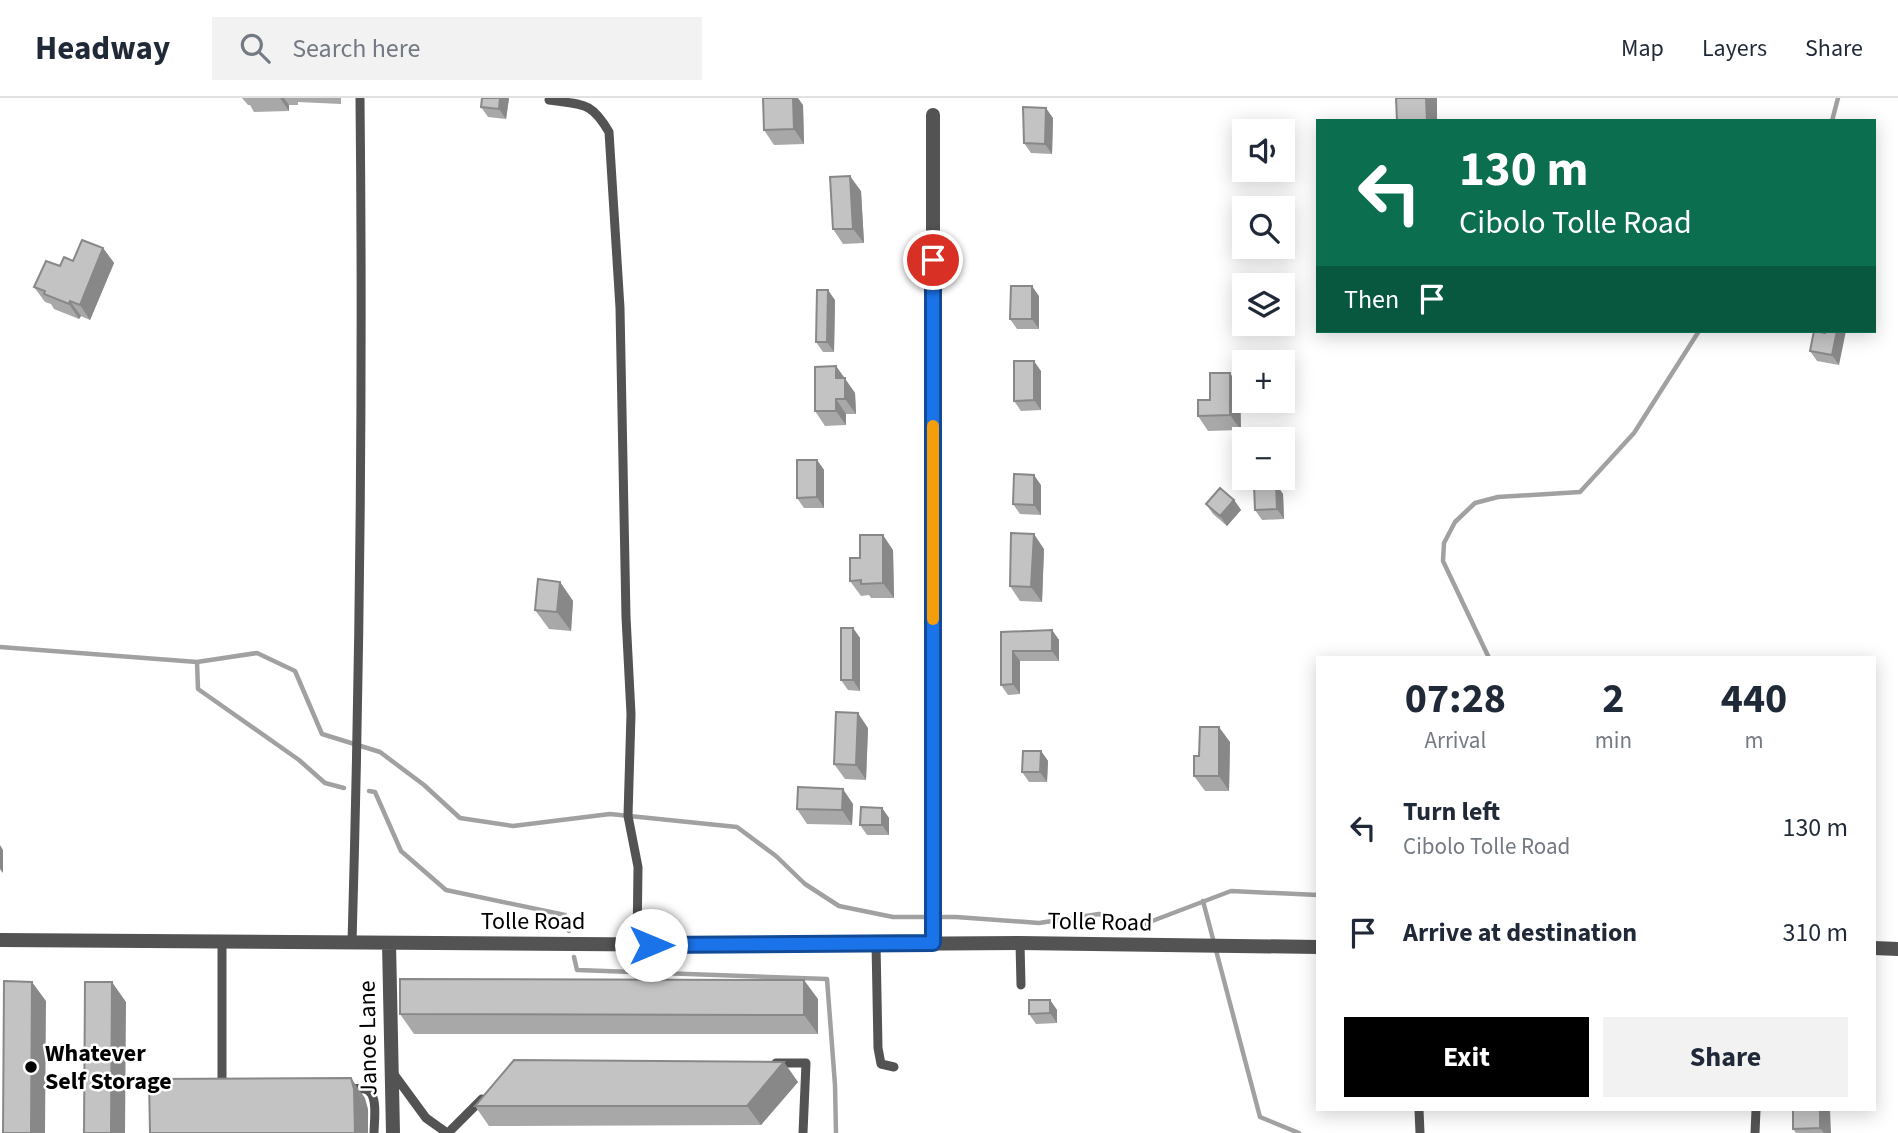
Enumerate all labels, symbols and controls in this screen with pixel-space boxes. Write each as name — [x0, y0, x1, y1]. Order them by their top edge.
search box — [212, 17, 702, 80]
text: Headway — [35, 25, 170, 72]
icon: search — [236, 29, 274, 67]
text: Search here — [292, 30, 420, 67]
text: Map — [1621, 31, 1664, 66]
text: Layers — [1702, 31, 1767, 66]
text: Share — [1805, 31, 1863, 66]
map controls — [1232, 119, 1295, 490]
button: sound — [1232, 119, 1295, 182]
text: 130 m — [1459, 135, 1588, 205]
icon: left — [1344, 147, 1435, 238]
button: search — [1232, 196, 1295, 259]
text: Cibolo Tolle Road — [1459, 200, 1692, 246]
pin — [903, 230, 963, 290]
icon: arrive — [914, 241, 952, 279]
button: layers — [1232, 273, 1295, 336]
icon: arrive — [1413, 280, 1451, 318]
text: Then — [1344, 281, 1399, 318]
button: + — [1232, 350, 1295, 413]
button: − — [1232, 427, 1295, 490]
text: 07:28 — [1405, 669, 1506, 729]
text: 2 — [1602, 669, 1624, 729]
text: 440 — [1721, 669, 1787, 729]
text: Arrival — [1424, 724, 1486, 757]
text: min — [1595, 724, 1632, 757]
text: m — [1744, 724, 1764, 757]
text: Turn left — [1403, 793, 1500, 830]
icon: left — [1344, 809, 1382, 847]
text: 130 m — [1782, 809, 1848, 846]
text: Cibolo Tolle Road — [1403, 830, 1570, 863]
street label: Tolle Road — [481, 904, 585, 939]
street label: Tolle Road — [1047, 904, 1153, 940]
position arrow — [614, 908, 688, 982]
icon: arrive — [1344, 914, 1382, 952]
text: Arrive at destination — [1403, 914, 1637, 951]
text: 310 m — [1782, 914, 1848, 951]
street label: Janoe Lane — [349, 980, 387, 1096]
button: Exit — [1344, 1017, 1589, 1097]
button: Share — [1603, 1017, 1848, 1097]
place label: Whatever Self Storage — [45, 1036, 172, 1099]
marker: Whatever Self Storage — [23, 1059, 39, 1075]

